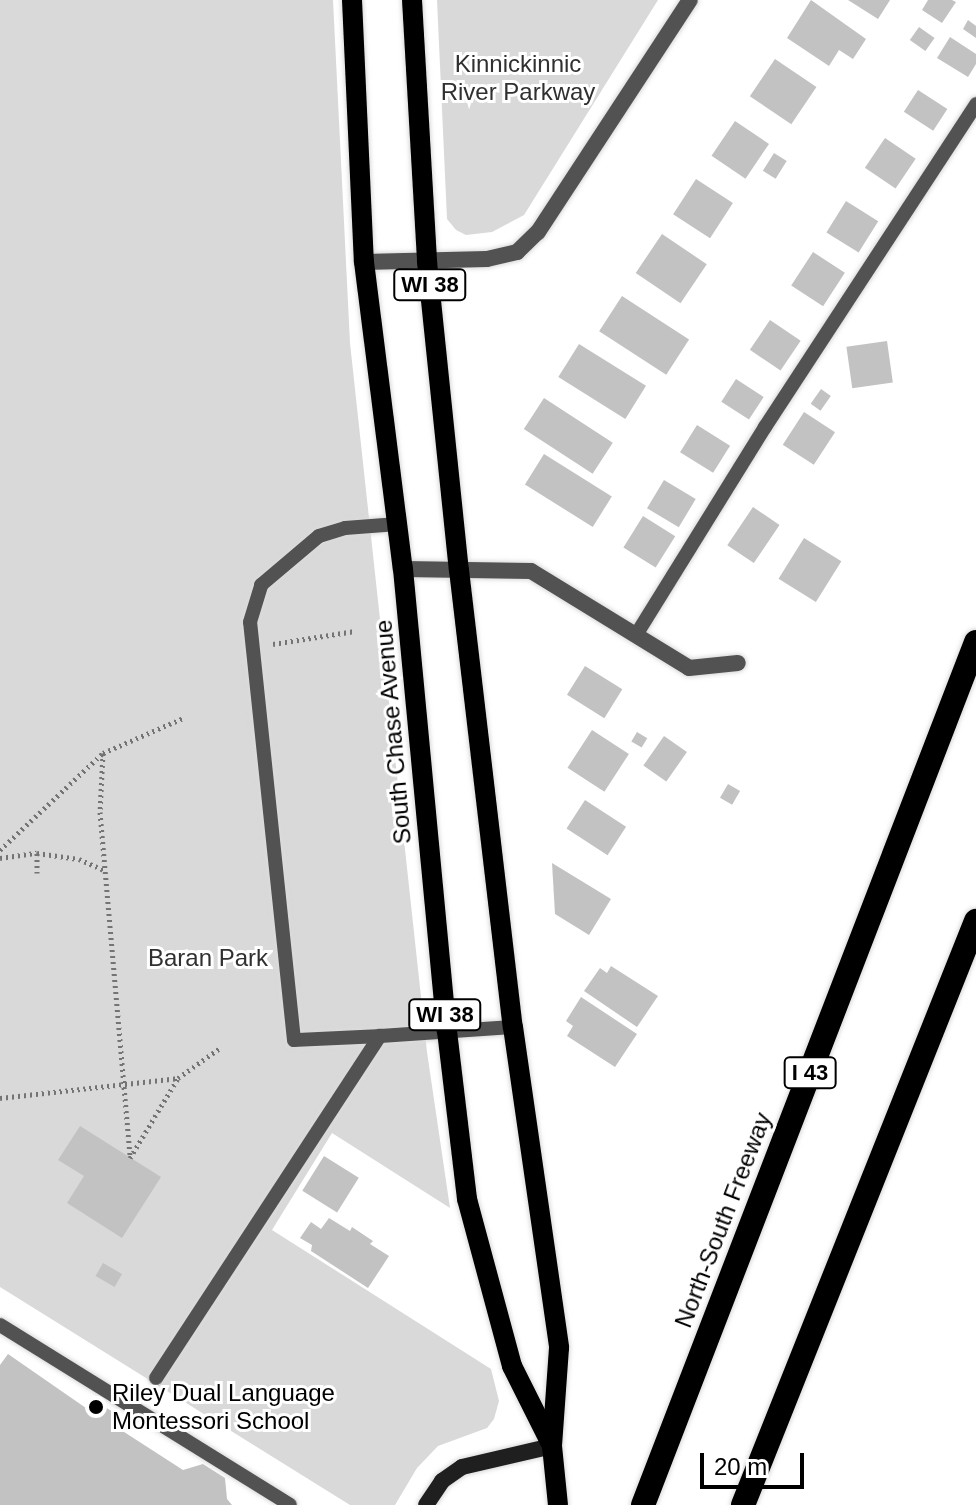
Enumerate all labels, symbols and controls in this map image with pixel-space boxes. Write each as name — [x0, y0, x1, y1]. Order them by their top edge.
park label: Kinnickinnic River Parkway — [441, 50, 595, 106]
road number: WI 38 — [392, 267, 468, 303]
street label: South Chase Avenue — [369, 618, 417, 846]
park label: Baran Park — [148, 944, 268, 972]
road number: WI 38 — [407, 997, 483, 1033]
road number: I 43 — [782, 1055, 838, 1091]
street label: North-South Freeway — [669, 1108, 777, 1332]
place label: Riley Dual Language Montessori School — [112, 1379, 335, 1435]
marker: Riley Dual Language Montessori School — [87, 1398, 105, 1416]
scale bar — [704, 1437, 808, 1487]
text: 20 m — [714, 1453, 767, 1480]

